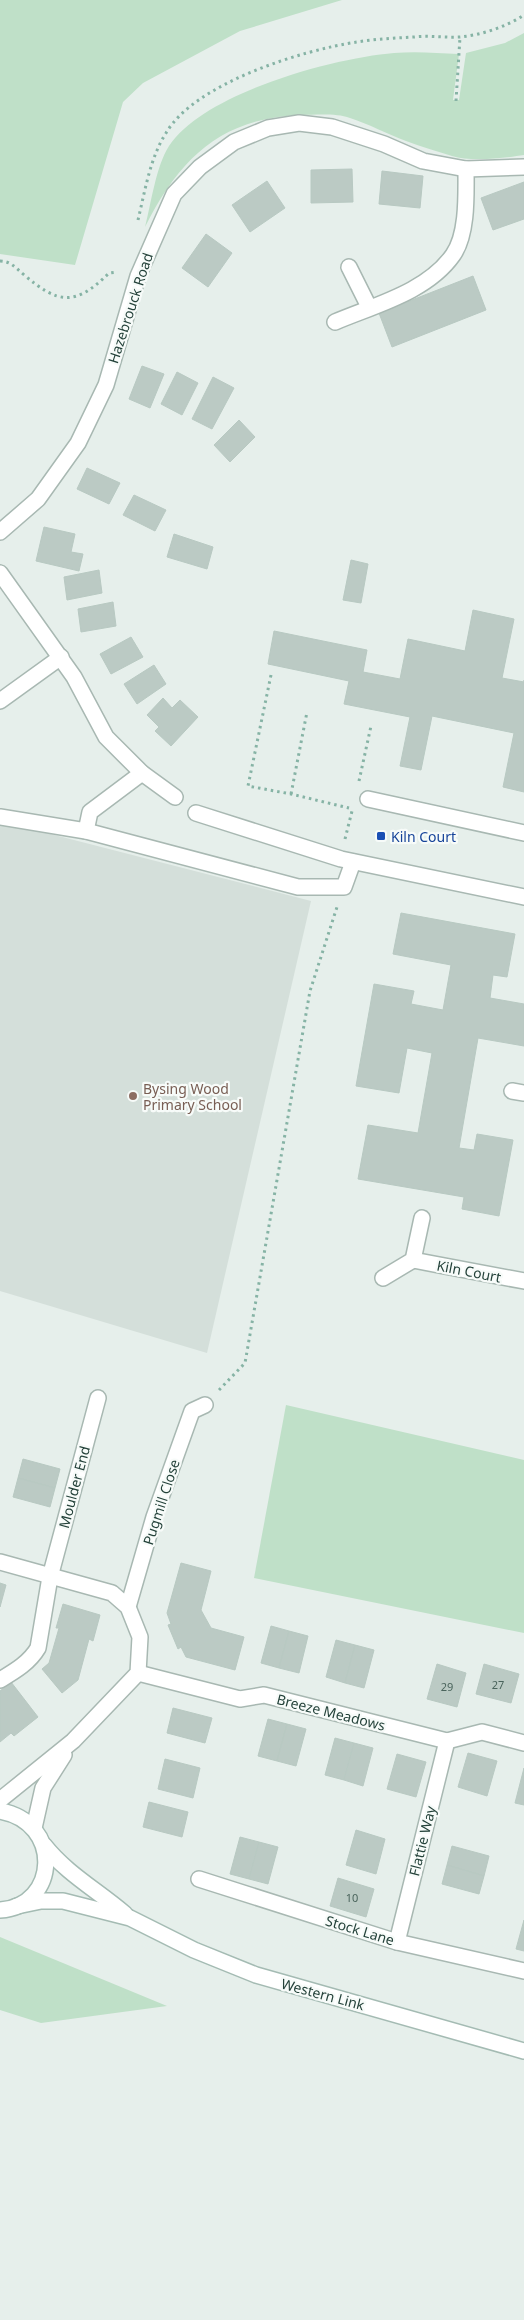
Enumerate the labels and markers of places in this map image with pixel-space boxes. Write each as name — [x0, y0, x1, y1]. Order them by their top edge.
place label: Kiln Court — [391, 827, 456, 846]
marker: Kiln Court — [375, 830, 387, 842]
place label: Bysing Wood Primary School — [143, 1079, 242, 1114]
marker: Bysing Wood Primary School — [127, 1090, 139, 1102]

